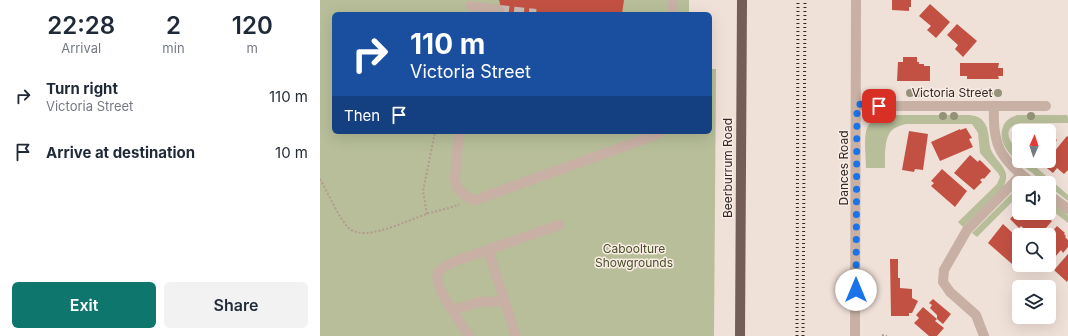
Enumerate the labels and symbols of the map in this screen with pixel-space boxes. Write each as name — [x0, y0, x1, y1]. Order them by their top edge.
street label: Victoria Street — [912, 85, 992, 100]
pin — [862, 89, 896, 123]
street label: Beerburrum Road — [720, 118, 735, 218]
north arrow — [1012, 124, 1056, 168]
street label: Dances Road — [836, 131, 851, 206]
park label: Caboolture Showgrounds — [595, 241, 673, 270]
position arrow — [835, 269, 877, 311]

